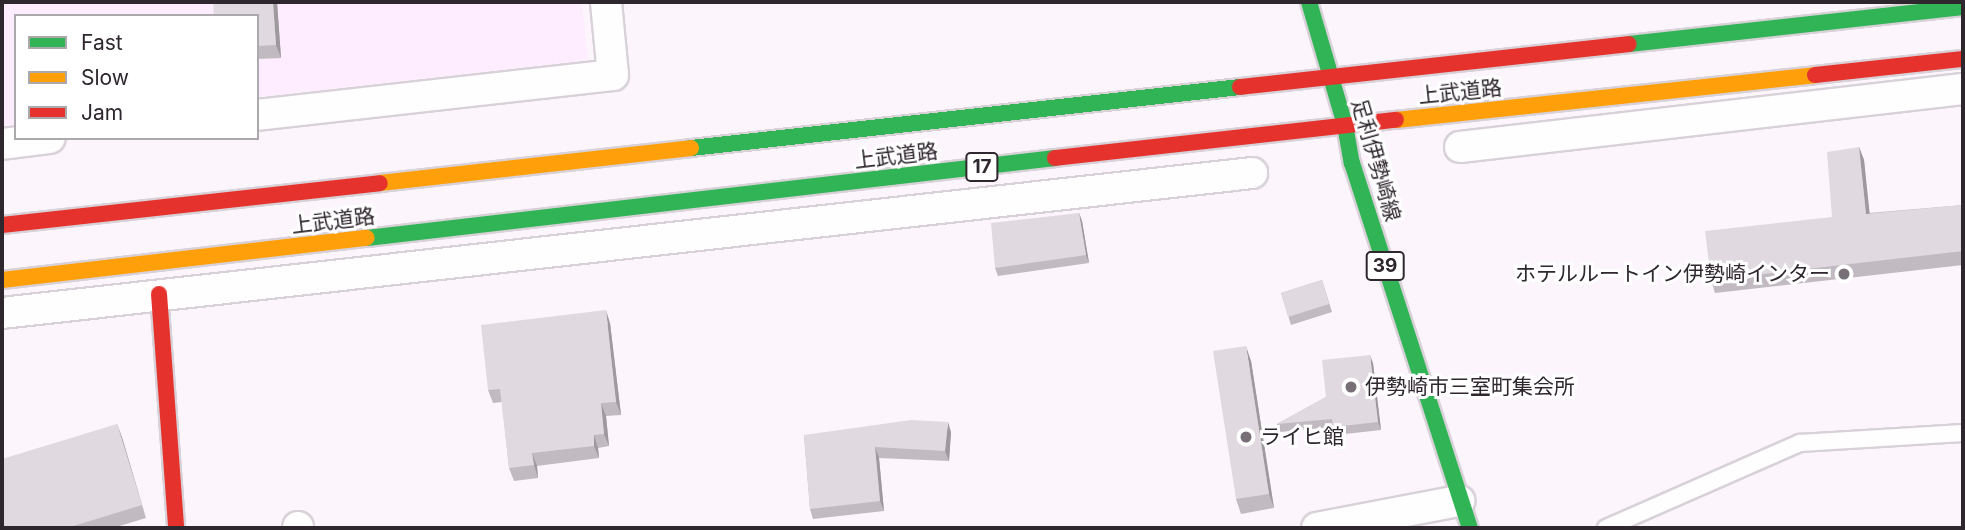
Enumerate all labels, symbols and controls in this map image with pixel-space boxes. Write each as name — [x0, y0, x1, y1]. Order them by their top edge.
legend — [14, 14, 259, 140]
text: Fast — [81, 30, 123, 55]
text: Slow — [81, 65, 129, 90]
street label: 上武道路 — [1417, 75, 1503, 109]
street label: 足利伊勢崎線 — [1347, 96, 1405, 224]
text: Jam — [81, 100, 123, 125]
street label: 上武道路 — [853, 138, 939, 174]
road number: 17 — [964, 152, 1000, 182]
street label: 上武道路 — [290, 203, 376, 239]
road number: 39 — [1364, 250, 1406, 282]
place label: ホテルルートイン伊勢崎インター — [1515, 261, 1830, 287]
marker: ホテルルートイン伊勢崎インター — [1836, 266, 1852, 282]
place label: 伊勢崎市三室町集会所 — [1365, 374, 1575, 400]
marker: 伊勢崎市三室町集会所 — [1343, 379, 1359, 395]
place label: ライヒ館 — [1260, 424, 1344, 450]
marker: ライヒ館 — [1238, 429, 1254, 445]

